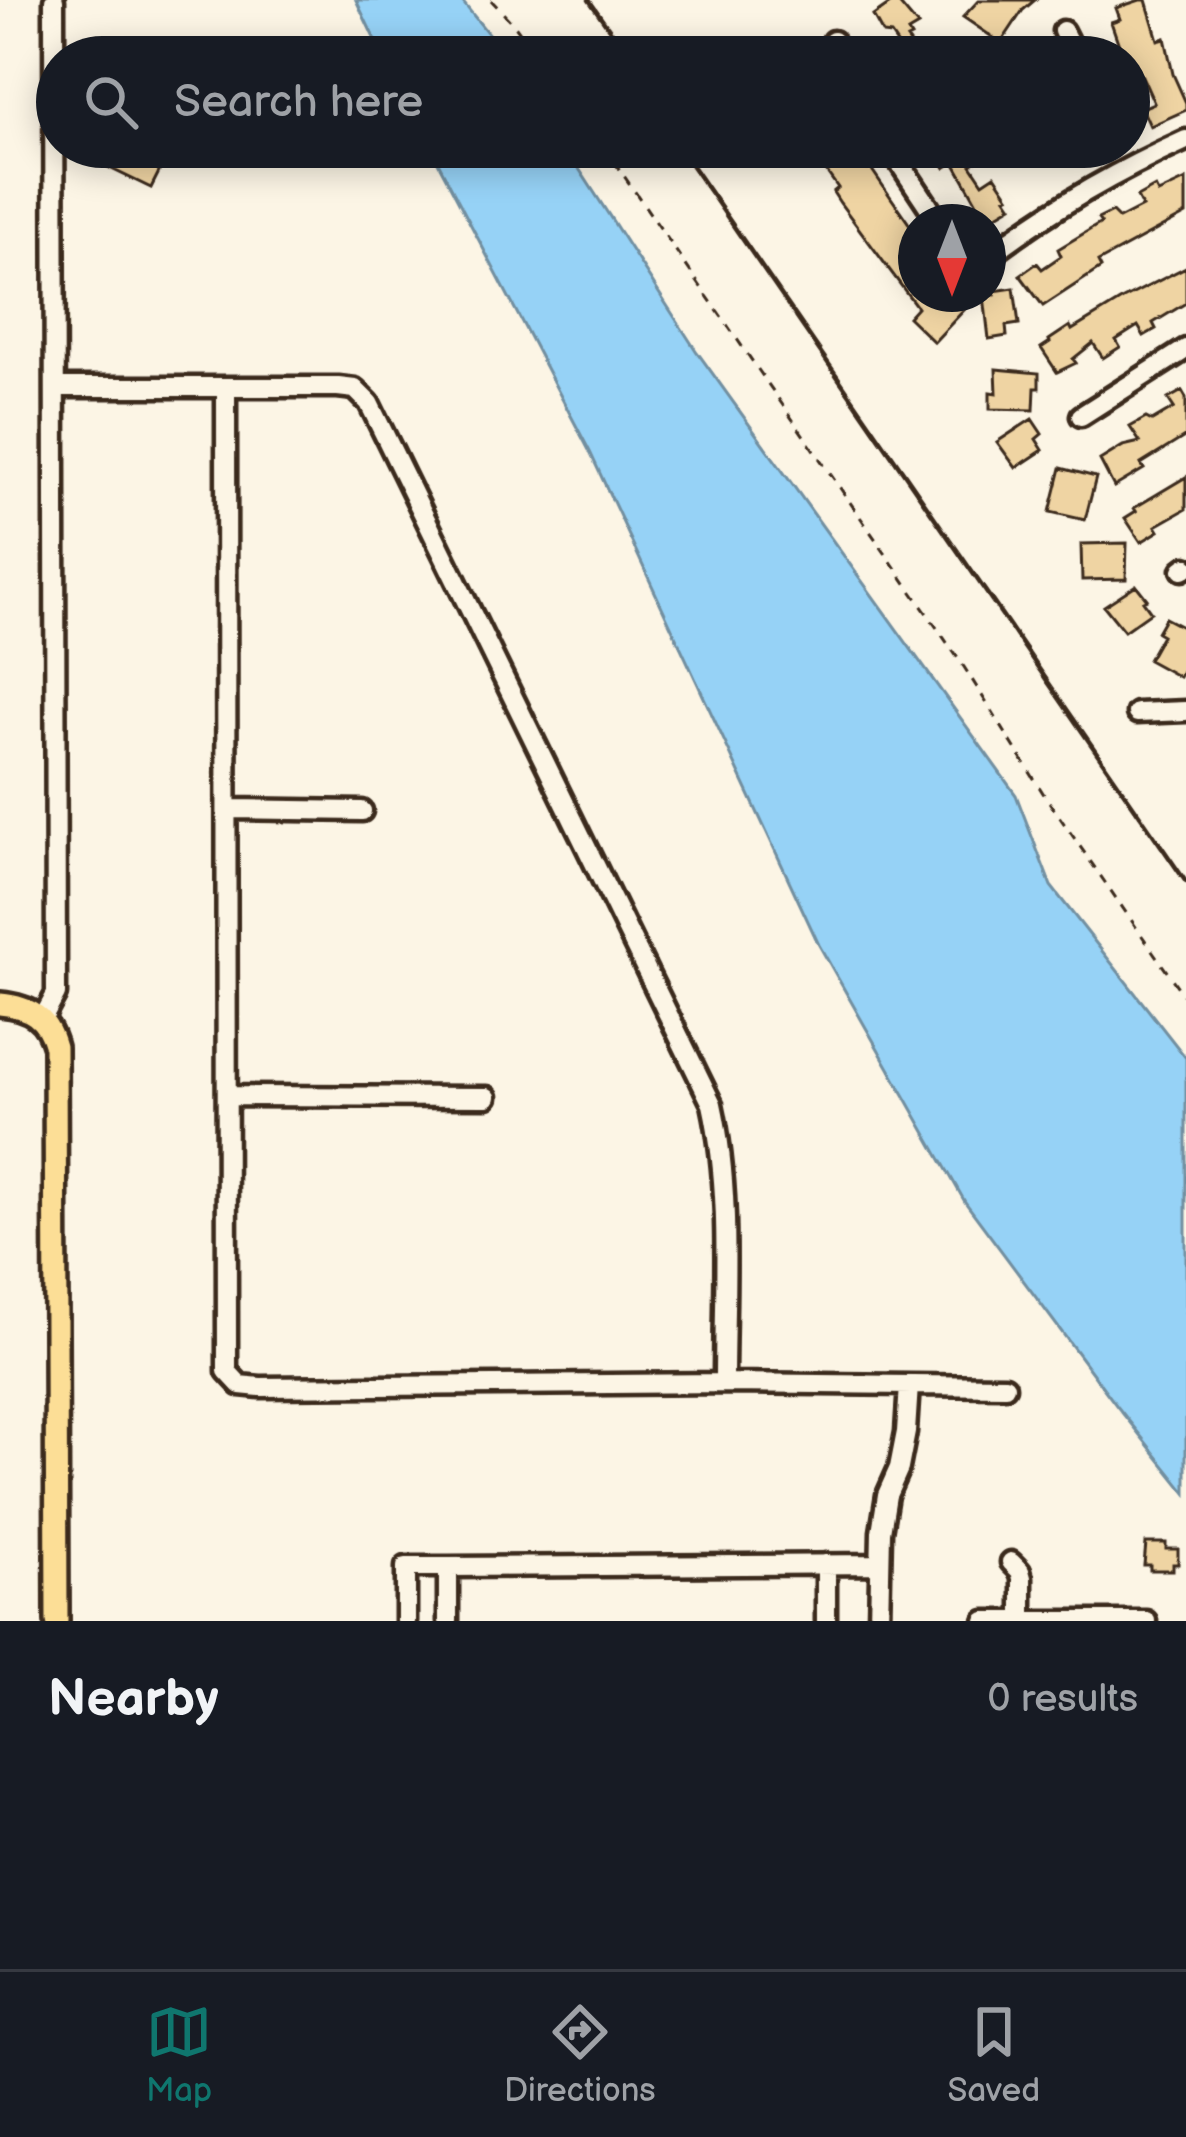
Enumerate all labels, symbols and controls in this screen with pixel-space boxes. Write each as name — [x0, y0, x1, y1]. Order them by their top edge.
search box — [36, 36, 1150, 168]
icon: search — [78, 69, 144, 135]
text: Search here — [174, 75, 423, 130]
north arrow — [898, 204, 1006, 312]
text: Nearby — [48, 1669, 219, 1730]
text: 0 results — [987, 1676, 1138, 1723]
tab: Map — [146, 1999, 212, 2111]
tab: Directions — [504, 1999, 656, 2111]
tab: Saved — [947, 1999, 1040, 2111]

